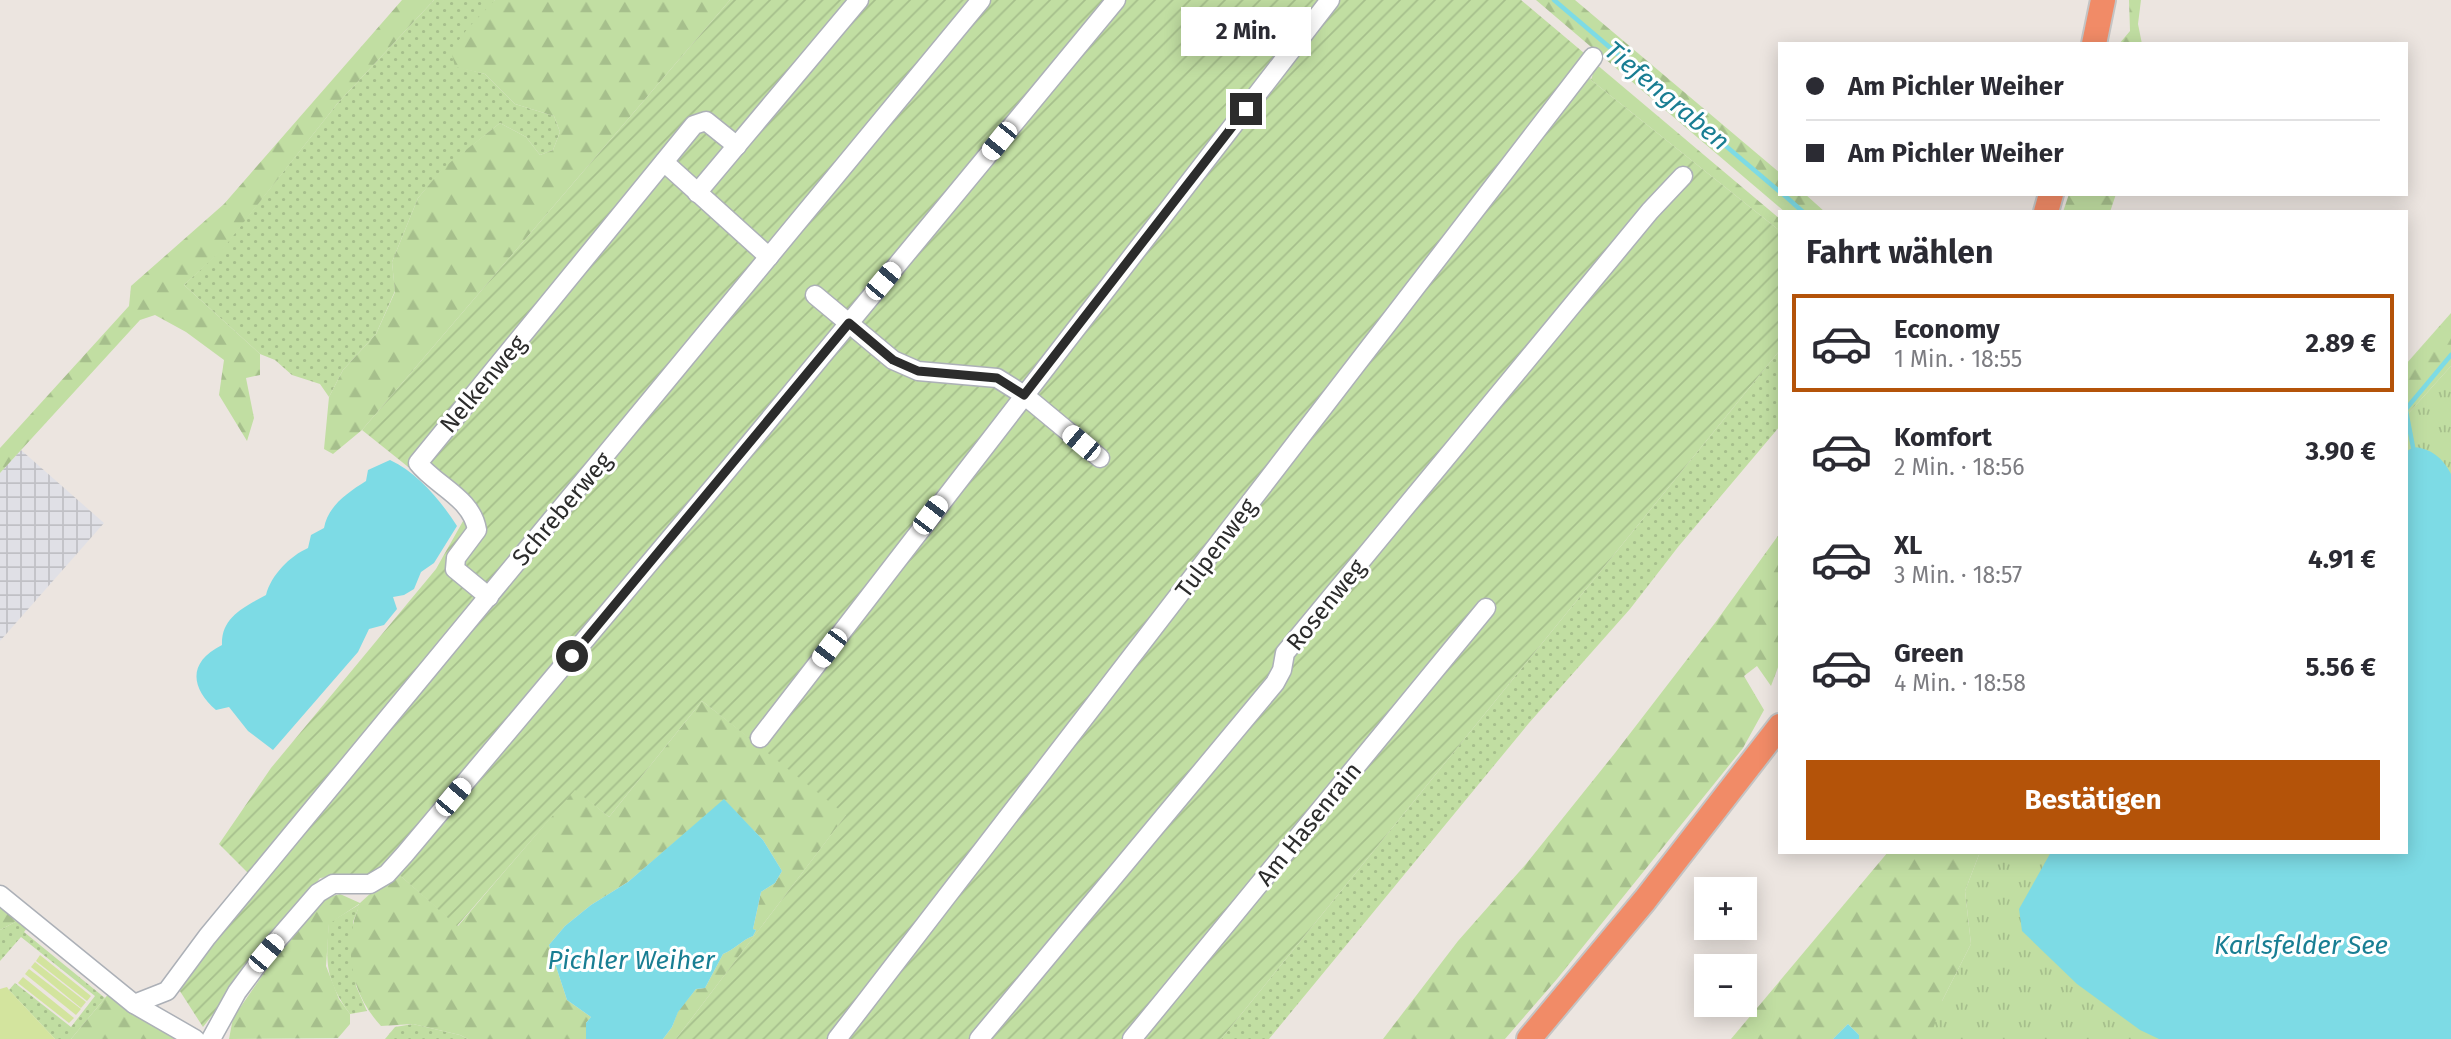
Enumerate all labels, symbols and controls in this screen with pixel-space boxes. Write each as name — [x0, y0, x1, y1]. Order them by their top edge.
callout: 2 Min. — [1181, 7, 1311, 56]
text: 2 Min. — [1216, 17, 1276, 45]
water label: Tiefengraben — [1598, 35, 1736, 157]
text: Am Pichler Weiher — [1848, 71, 2064, 102]
route end — [1230, 93, 1262, 125]
car — [978, 118, 1021, 164]
text: Am Pichler Weiher — [1848, 138, 2064, 169]
text: Fahrt wählen — [1806, 233, 1993, 271]
car — [862, 258, 905, 304]
icon: car — [1810, 312, 1873, 375]
text: Economy — [1894, 314, 2000, 345]
text: 2.89 € — [2306, 328, 2376, 359]
street label: Nelkenweg — [434, 329, 532, 438]
text: 1 Min. · 18:55 — [1894, 345, 2022, 373]
icon: car — [1810, 420, 1873, 483]
car — [1059, 421, 1104, 465]
text: Komfort — [1894, 422, 1992, 453]
text: 3.90 € — [2306, 436, 2376, 467]
street label: Schreberweg — [506, 446, 618, 571]
text: 2 Min. · 18:56 — [1894, 453, 2025, 481]
car — [909, 492, 952, 538]
street label: Tulpenweg — [1170, 493, 1263, 603]
icon: car — [1810, 528, 1873, 591]
text: XL — [1894, 530, 1922, 561]
text: 4.91 € — [2308, 544, 2376, 575]
street label: Rosenweg — [1281, 553, 1372, 656]
text: 3 Min. · 18:57 — [1894, 561, 2022, 589]
car — [808, 625, 851, 671]
icon: car — [1810, 636, 1873, 699]
text: Green — [1894, 638, 1964, 669]
route start — [556, 640, 588, 672]
text: 5.56 € — [2305, 652, 2376, 683]
text: 4 Min. · 18:58 — [1894, 669, 2026, 697]
street label: Am Hasenrain — [1251, 757, 1367, 891]
button: Bestätigen — [1806, 760, 2380, 840]
car — [432, 774, 475, 820]
map controls — [1694, 877, 1757, 1017]
button: + — [1694, 877, 1757, 940]
car — [245, 930, 288, 976]
water label: Karlsfelder See — [2214, 930, 2388, 961]
water label: Pichler Weiher — [547, 945, 716, 976]
button: − — [1694, 954, 1757, 1017]

